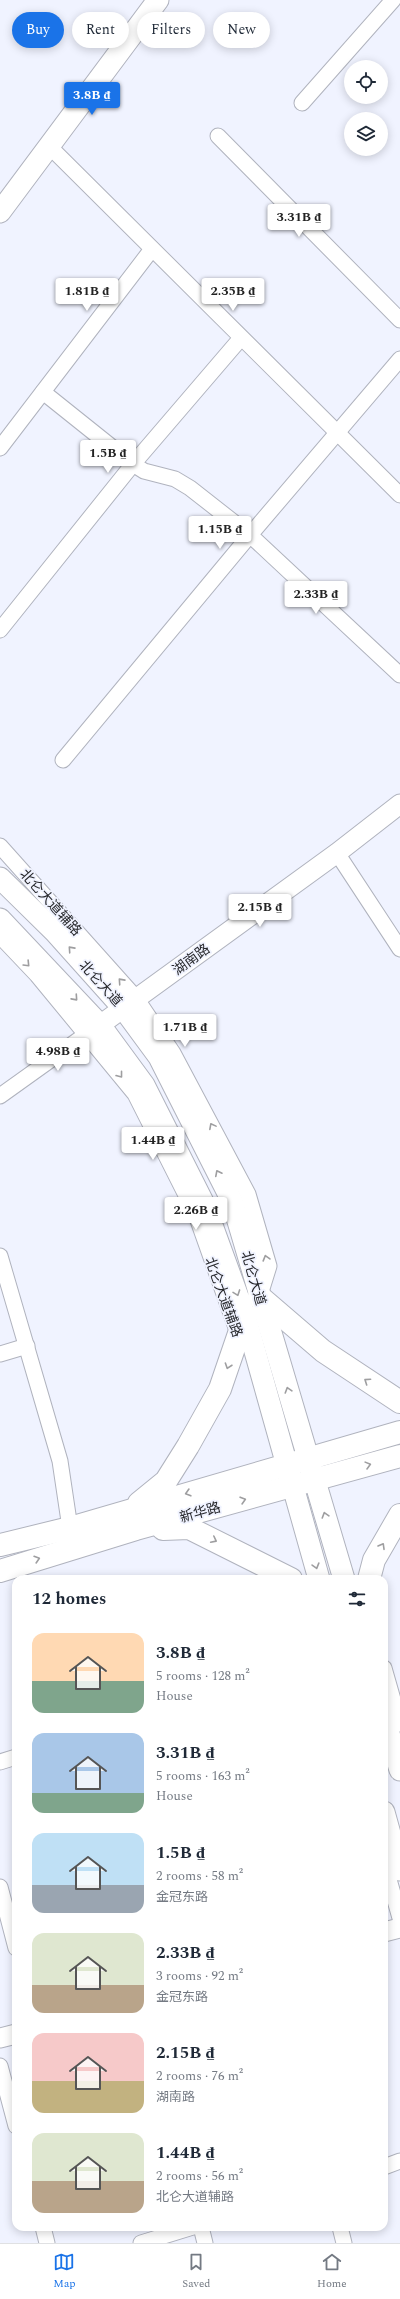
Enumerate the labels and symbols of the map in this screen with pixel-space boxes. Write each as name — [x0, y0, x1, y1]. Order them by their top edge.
pin: 3.8B ₫ — [59, 82, 125, 116]
pin: 3.31B ₫ — [262, 204, 336, 238]
pin: 1.81B ₫ — [50, 278, 124, 312]
pin: 2.35B ₫ — [196, 278, 270, 312]
pin: 1.5B ₫ — [75, 440, 141, 474]
pin: 1.15B ₫ — [183, 516, 257, 550]
pin: 2.33B ₫ — [279, 581, 353, 615]
street label: 北仑大道辅路 — [15, 864, 87, 941]
pin: 2.15B ₫ — [223, 894, 297, 928]
street label: 湖南路 — [168, 939, 214, 980]
one-way arrow — [68, 947, 75, 954]
street label: 北仑大道 — [74, 956, 127, 1011]
one-way arrow — [22, 959, 30, 967]
one-way arrow — [118, 978, 125, 986]
one-way arrow — [70, 993, 77, 1000]
pin: 1.71B ₫ — [148, 1014, 222, 1048]
pin: 4.98B ₫ — [21, 1038, 95, 1072]
one-way arrow — [115, 1070, 122, 1077]
one-way arrow — [209, 1123, 216, 1130]
pin: 1.44B ₫ — [116, 1127, 190, 1161]
one-way arrow — [216, 1170, 223, 1178]
pin: 2.26B ₫ — [159, 1197, 233, 1231]
street label: 北仑大道 — [236, 1248, 271, 1308]
street label: 北仑大道辅路 — [199, 1254, 248, 1340]
one-way arrow — [262, 1255, 271, 1262]
one-way arrow — [232, 1290, 240, 1297]
one-way arrow — [224, 1363, 232, 1370]
one-way arrow — [364, 1378, 371, 1386]
one-way arrow — [284, 1387, 293, 1394]
one-way arrow — [364, 1461, 371, 1470]
one-way arrow — [184, 1488, 191, 1497]
one-way arrow — [239, 1496, 246, 1505]
street label: 新华路 — [177, 1497, 223, 1528]
one-way arrow — [321, 1511, 330, 1518]
one-way arrow — [210, 1536, 217, 1543]
one-way arrow — [377, 1543, 384, 1550]
one-way arrow — [34, 1555, 41, 1564]
one-way arrow — [311, 1563, 319, 1570]

